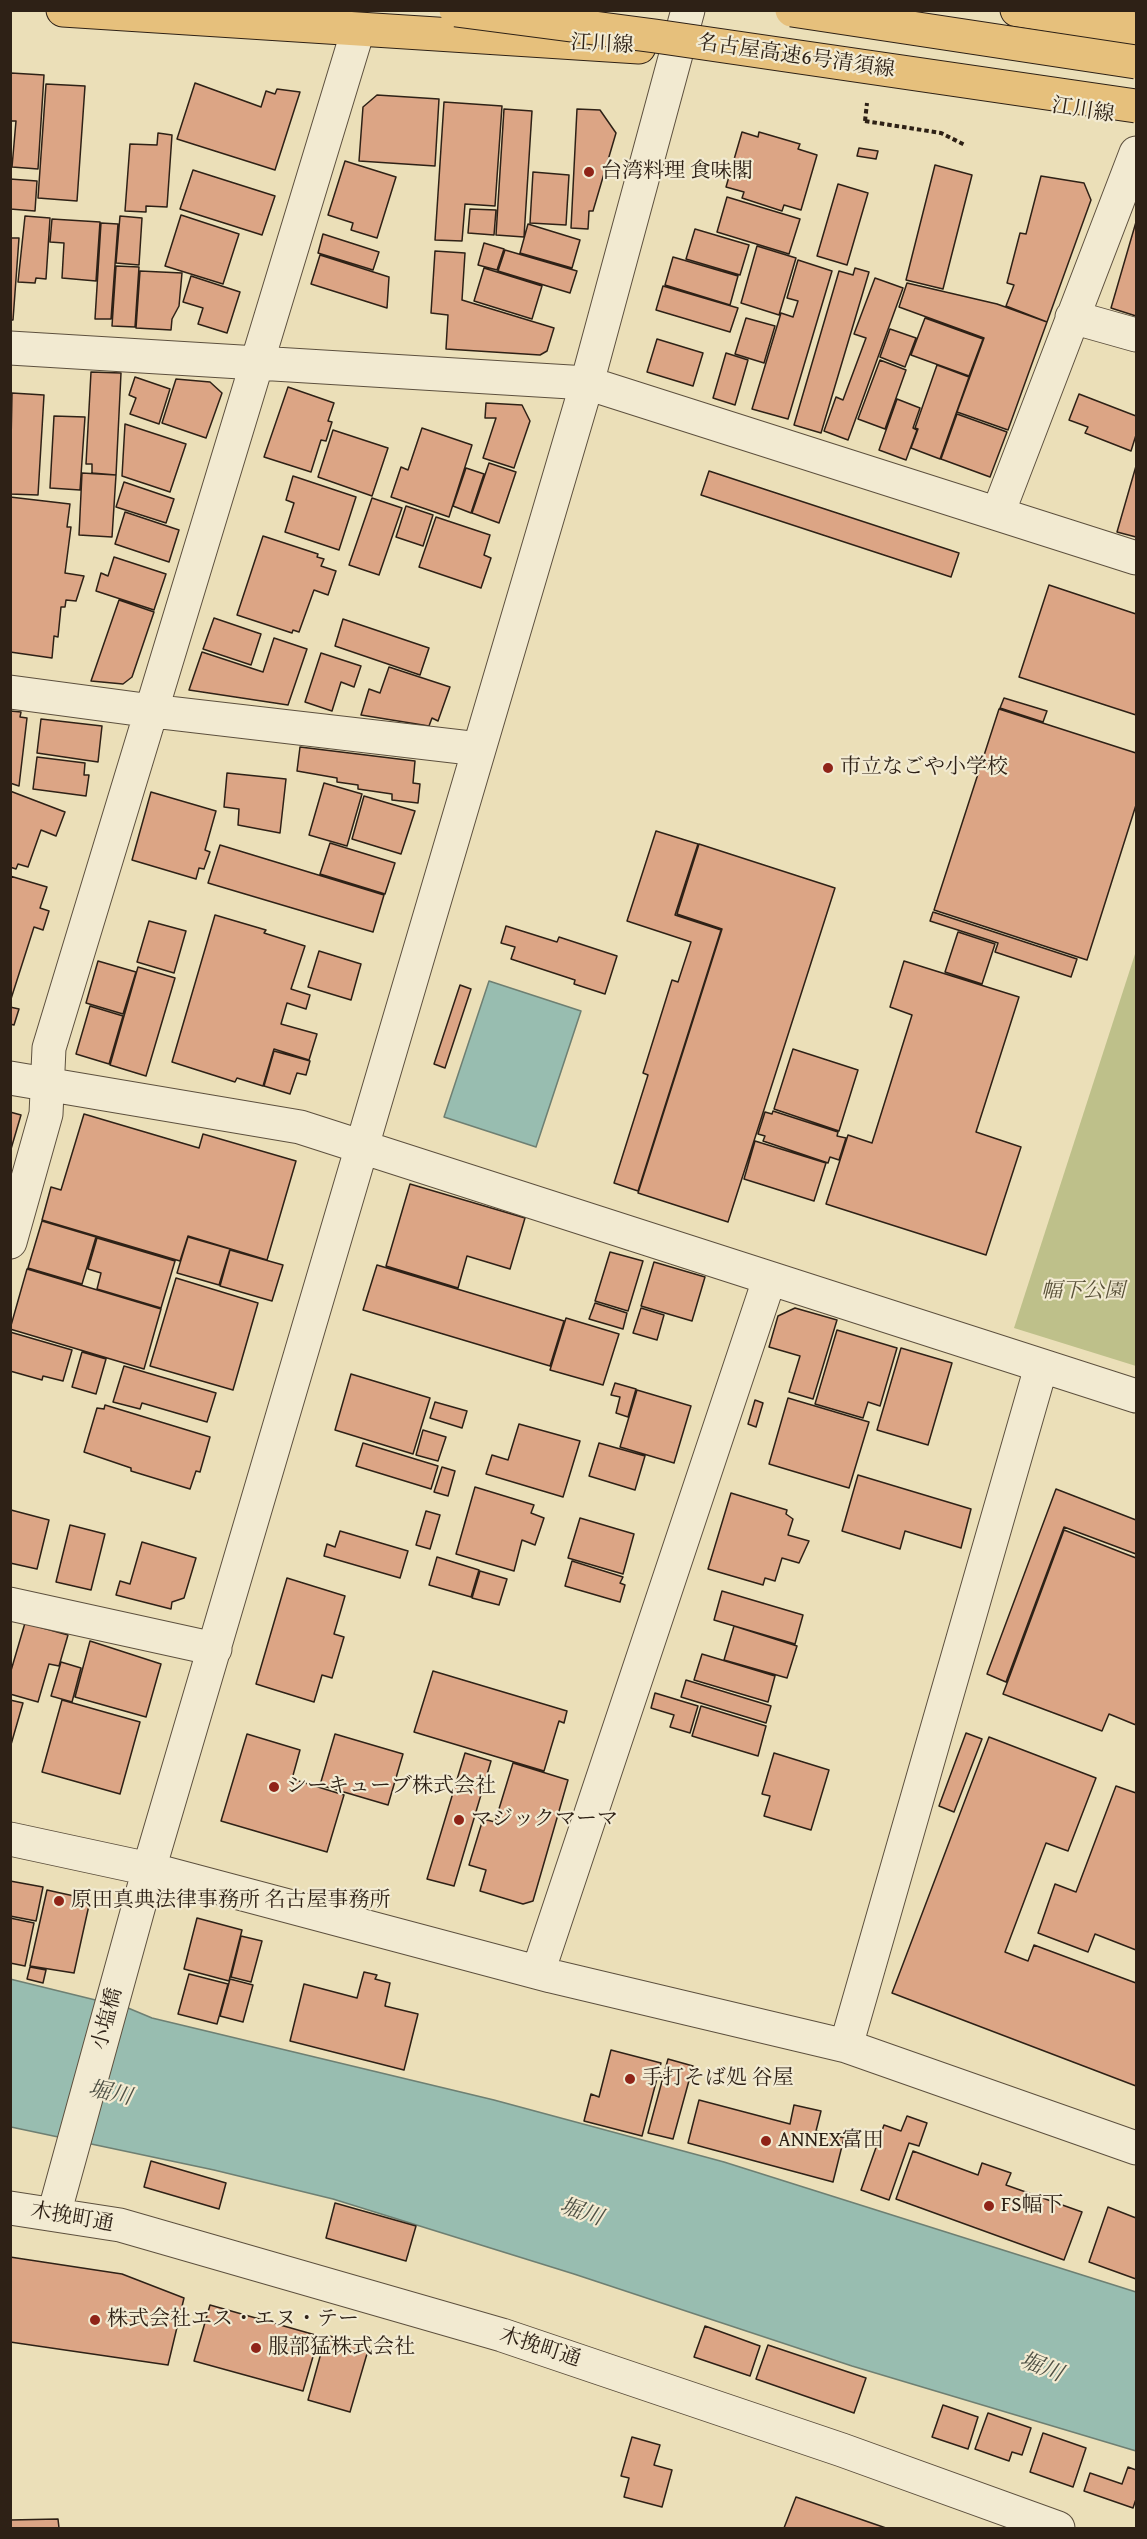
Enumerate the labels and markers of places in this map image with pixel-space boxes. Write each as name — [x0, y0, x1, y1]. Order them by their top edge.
place label: 台湾料理 食味閣 — [601, 159, 753, 185]
marker: 台湾料理 食味閣 — [582, 165, 596, 179]
place label: 市立なごや小学校 — [840, 755, 1008, 781]
marker: 市立なごや小学校 — [821, 761, 835, 775]
place label: シーキューブ株式会社 — [286, 1774, 496, 1800]
marker: シーキューブ株式会社 — [267, 1780, 281, 1794]
place label: マジックマーマ — [471, 1807, 618, 1833]
marker: マジックマーマ — [452, 1813, 466, 1827]
place label: 原田真典法律事務所 名古屋事務所 — [71, 1888, 391, 1914]
marker: 原田真典法律事務所 名古屋事務所 — [52, 1894, 66, 1908]
place label: 手打そば処 谷屋 — [642, 2066, 794, 2092]
marker: 手打そば処 谷屋 — [623, 2072, 637, 2086]
place label: ANNEX富田 — [778, 2128, 884, 2154]
marker: ANNEX富田 — [759, 2134, 773, 2148]
place label: FS幅下 — [1001, 2193, 1063, 2219]
marker: FS幅下 — [982, 2199, 996, 2213]
place label: 株式会社エス・エヌ・テー — [107, 2307, 359, 2333]
marker: 株式会社エス・エヌ・テー — [88, 2313, 102, 2327]
place label: 服部猛株式会社 — [268, 2335, 415, 2361]
marker: 服部猛株式会社 — [249, 2341, 263, 2355]

